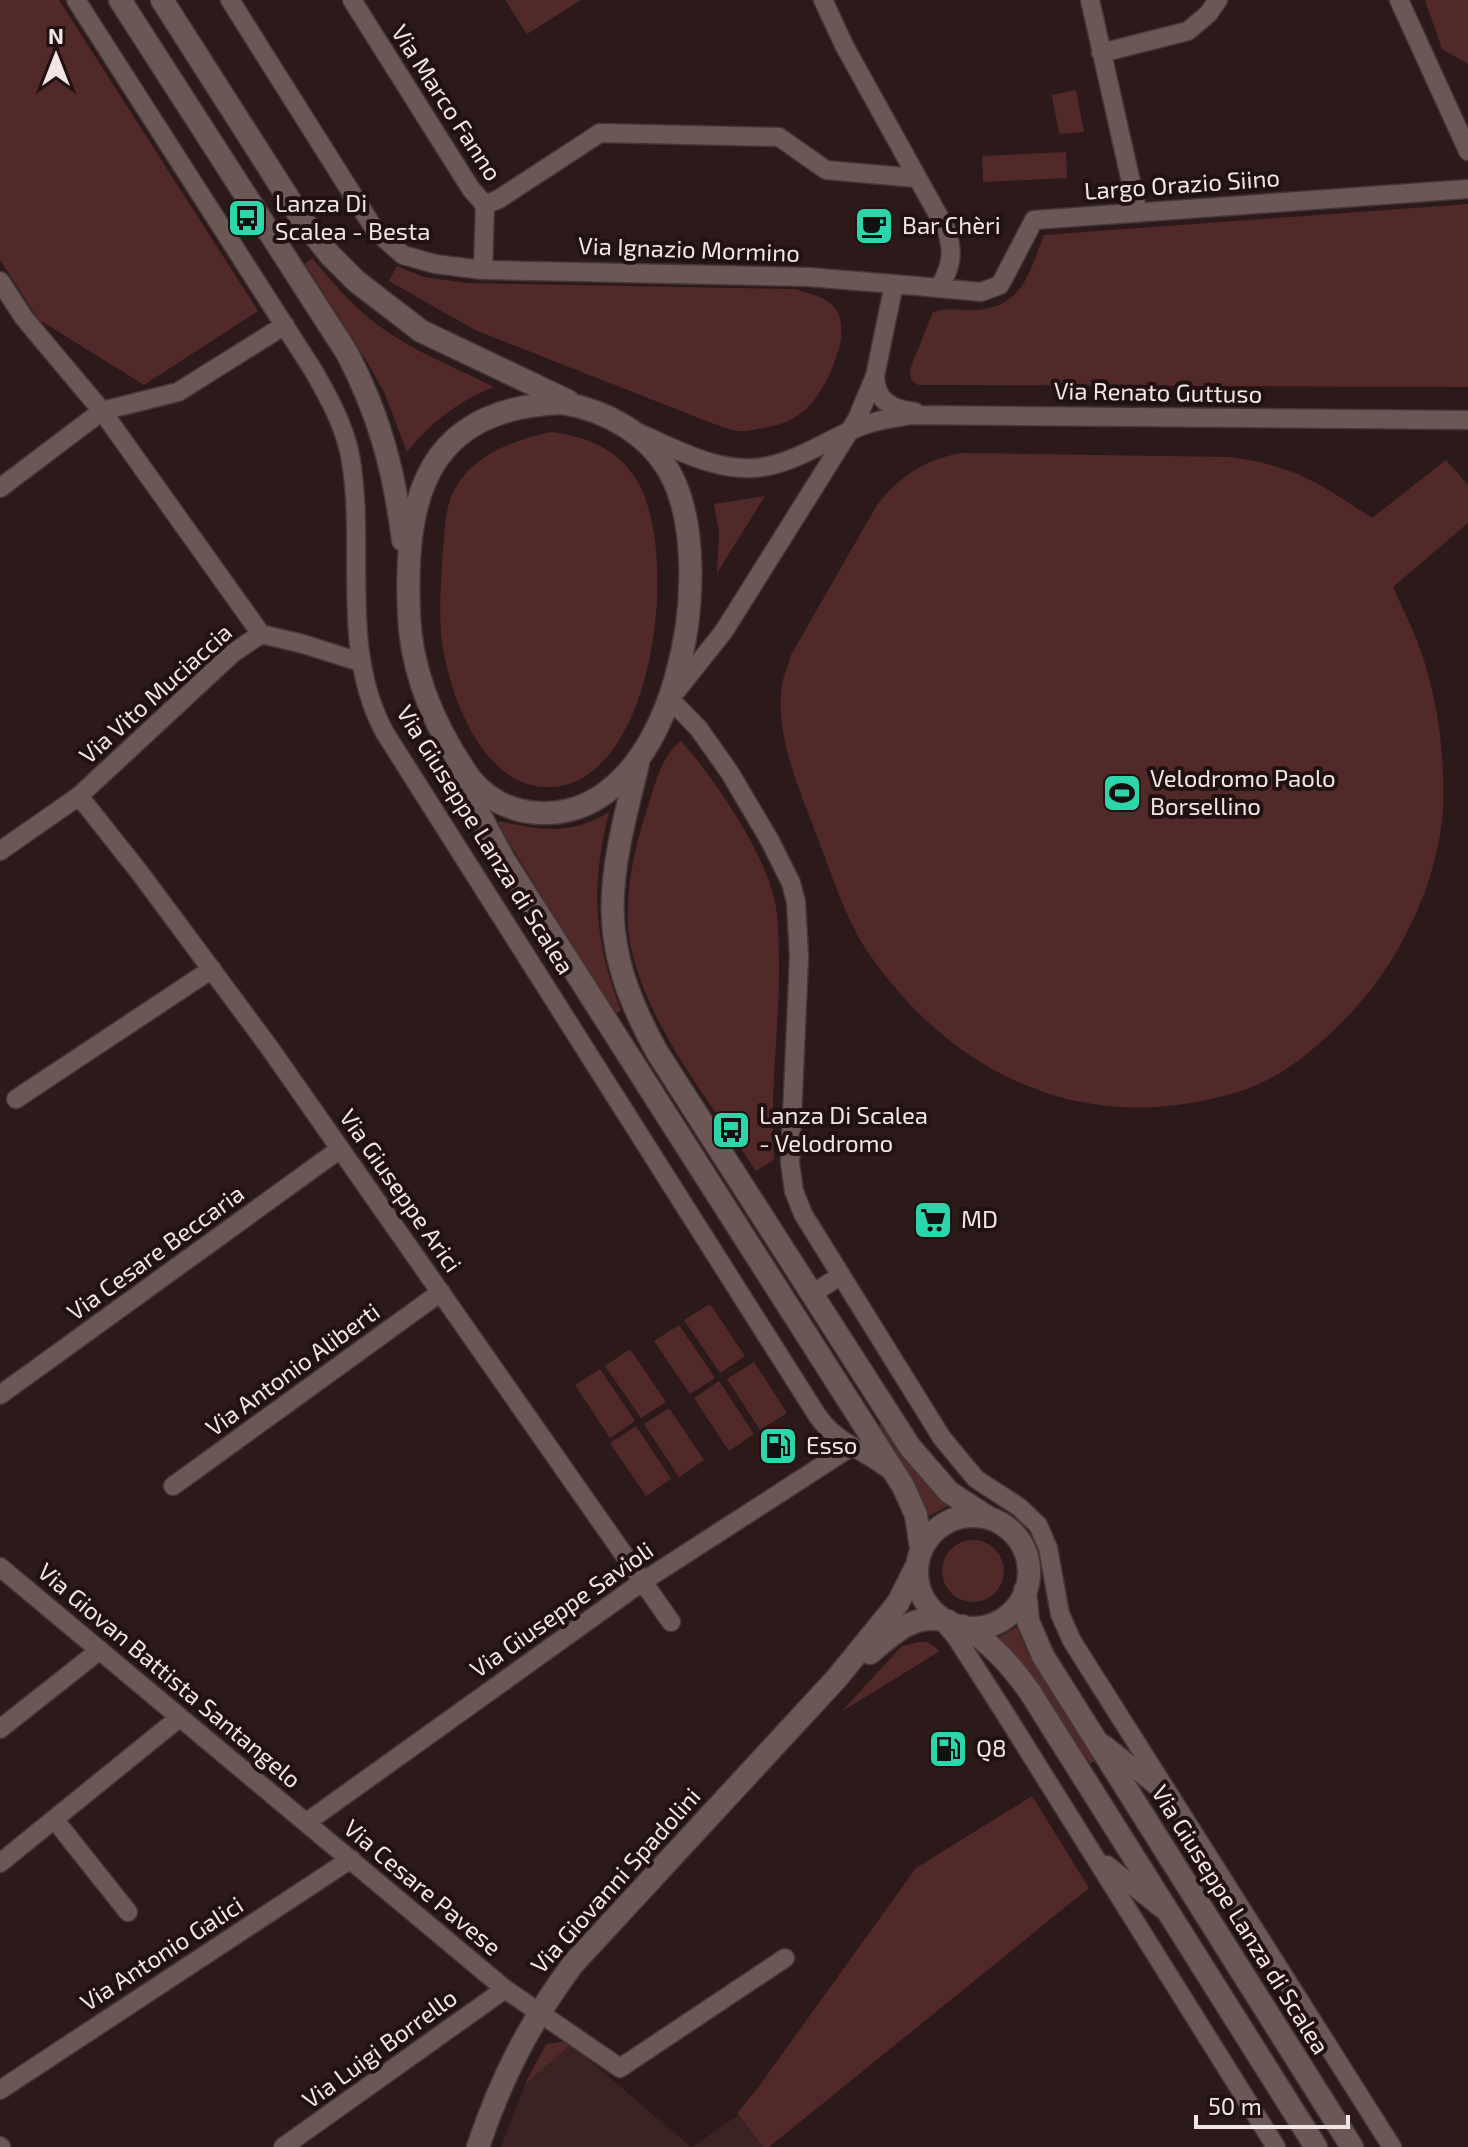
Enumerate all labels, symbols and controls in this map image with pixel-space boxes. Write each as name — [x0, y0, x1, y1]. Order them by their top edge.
north arrow — [16, 16, 96, 96]
street label: Via Marco Fanno — [386, 19, 509, 186]
text: N — [48, 22, 64, 48]
street label: Largo Orazio Siino — [1083, 162, 1281, 205]
place label: Lanza Di Scalea - Besta — [275, 188, 430, 245]
bus stop icon: Lanza Di Scalea - Besta — [226, 197, 268, 239]
cafe icon: Bar Chèri — [853, 205, 895, 247]
place label: Bar Chèri — [902, 210, 1001, 239]
street label: Via Ignazio Mormino — [578, 230, 800, 267]
street label: Via Renato Guttuso — [1054, 375, 1263, 408]
street label: Via Vito Muciaccia — [73, 617, 237, 769]
street label: Via Giuseppe Lanza di Scalea — [391, 699, 581, 979]
place label: Velodromo Paolo Borsellino — [1150, 763, 1336, 820]
sports icon: Velodromo Paolo Borsellino — [1101, 772, 1143, 814]
place label: Lanza Di Scalea - Velodromo — [759, 1100, 928, 1157]
street label: Via Giuseppe Arici — [334, 1103, 468, 1277]
bus stop icon: Lanza Di Scalea - Velodromo — [710, 1109, 752, 1151]
street label: Via Cesare Beccaria — [61, 1178, 249, 1326]
supermarket icon: MD — [912, 1199, 954, 1241]
place label: MD — [961, 1204, 998, 1233]
street label: Via Antonio Aliberti — [200, 1296, 385, 1442]
fuel station icon: Esso — [757, 1425, 799, 1467]
place label: Esso — [806, 1430, 857, 1459]
street label: Via Giuseppe Savioli — [464, 1535, 658, 1683]
street label: Via Giovan Battista Santangelo — [32, 1556, 307, 1794]
fuel station icon: Q8 — [927, 1728, 969, 1770]
place label: Q8 — [976, 1733, 1007, 1762]
street label: Via Giuseppe Lanza di Scalea — [1146, 1779, 1336, 2059]
street label: Via Giovanni Spadolini — [524, 1781, 706, 1979]
street label: Via Cesare Pavese — [338, 1813, 508, 1961]
street label: Via Antonio Galici — [74, 1889, 248, 2016]
street label: Via Luigi Borrello — [296, 1982, 462, 2114]
scale bar — [1196, 2079, 1348, 2129]
text: 50 m — [1208, 2091, 1262, 2120]

